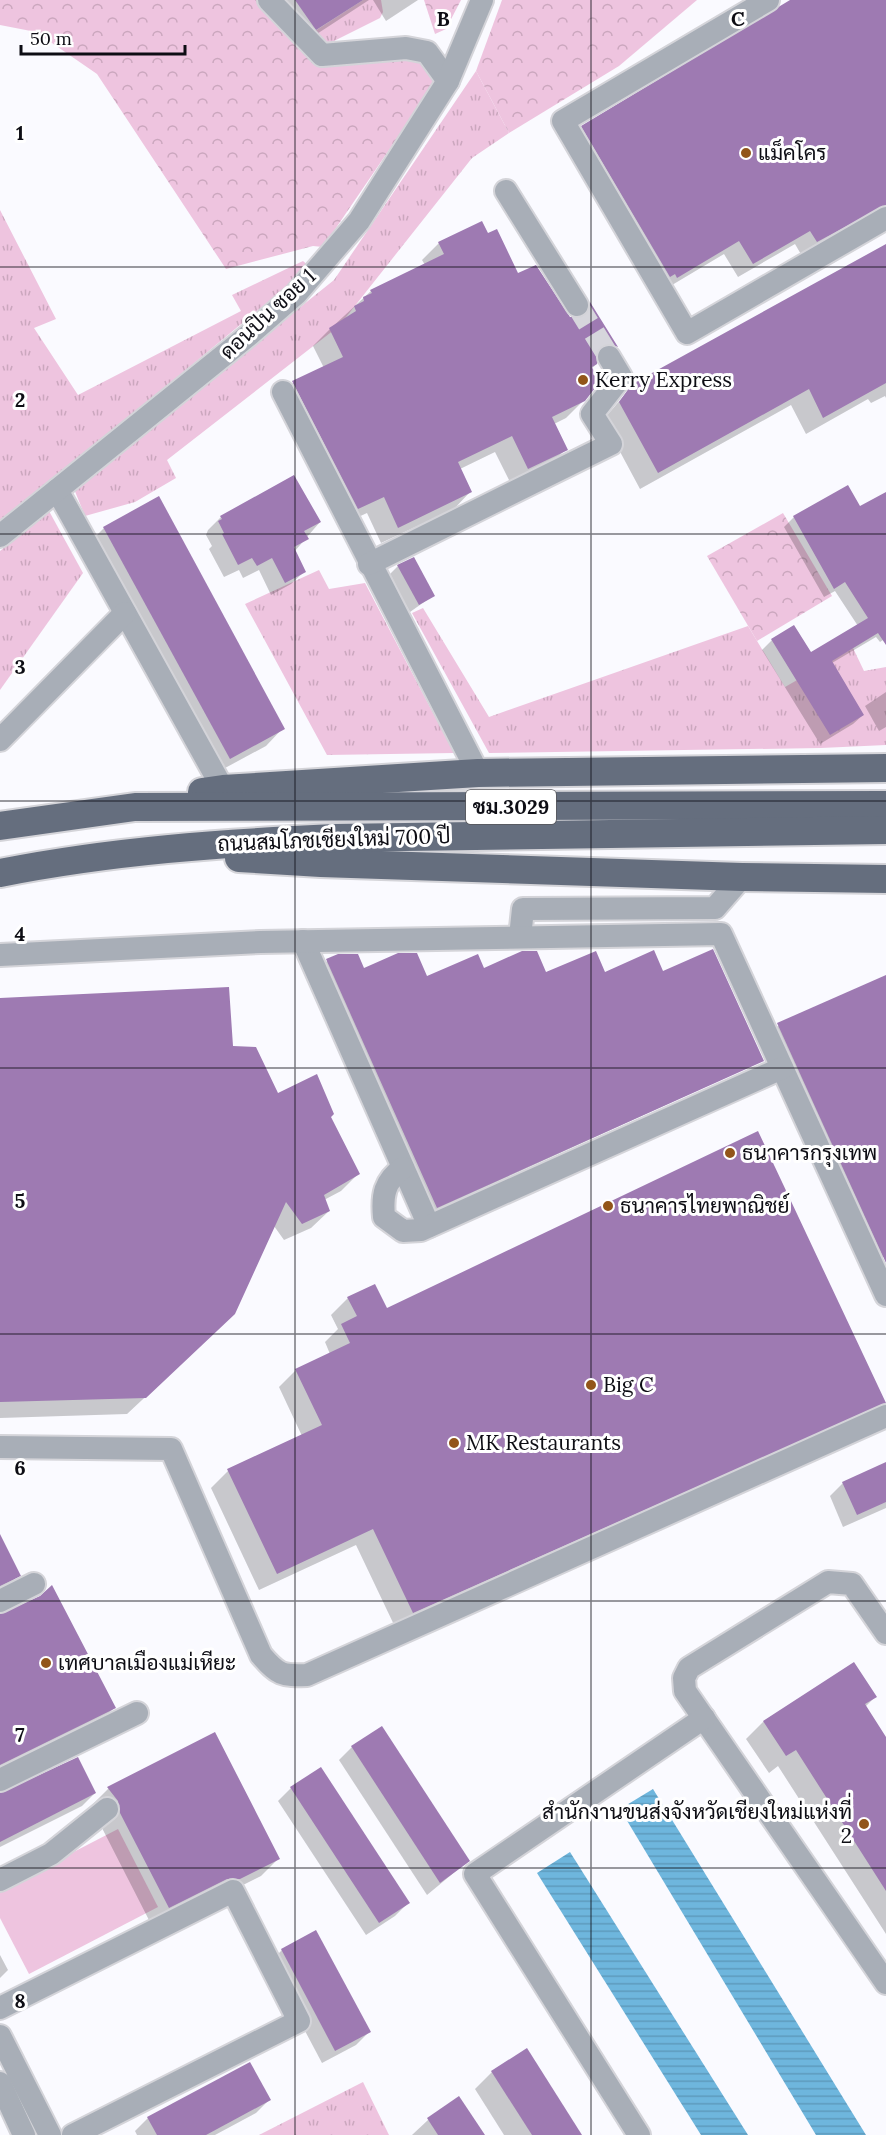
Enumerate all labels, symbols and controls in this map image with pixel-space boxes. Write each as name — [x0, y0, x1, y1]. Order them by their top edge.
text: B — [436, 6, 450, 31]
text: C — [731, 6, 745, 31]
scale bar — [21, 18, 184, 56]
text: 50 m — [30, 27, 72, 50]
text: 1 — [16, 120, 24, 145]
place label: แม็คโคร — [758, 138, 827, 166]
marker: แม็คโคร — [739, 146, 753, 160]
street label: ดอนปิน ซอย 1 — [214, 262, 321, 365]
place label: Kerry Express — [595, 366, 732, 393]
marker: Kerry Express — [576, 373, 590, 387]
text: 2 — [15, 387, 25, 412]
text: 3 — [14, 654, 26, 679]
road number: ชม.3029 — [466, 790, 556, 824]
street label: ถนนสมโภชเชียงใหม่ 700 ปี — [217, 822, 451, 857]
text: 4 — [15, 921, 26, 946]
place label: ธนาคารกรุงเทพ — [742, 1139, 877, 1167]
marker: ธนาคารกรุงเทพ — [723, 1146, 737, 1160]
text: 5 — [15, 1188, 26, 1213]
place label: ธนาคารไทยพาณิชย์ — [620, 1192, 789, 1219]
marker: ธนาคารไทยพาณิชย์ — [601, 1199, 615, 1213]
place label: Big C — [603, 1371, 654, 1398]
marker: Big C — [584, 1378, 598, 1392]
place label: MK Restaurants — [466, 1429, 621, 1456]
marker: MK Restaurants — [447, 1436, 461, 1450]
text: 6 — [14, 1455, 26, 1480]
place label: เทศบาลเมืองแม่เหียะ — [58, 1649, 236, 1676]
marker: เทศบาลเมืองแม่เหียะ — [39, 1656, 53, 1670]
text: 7 — [15, 1722, 25, 1747]
place label: สำนักงานขนส่งจังหวัดเชียงใหม่แห่งที่ 2 — [542, 1792, 852, 1849]
marker: สำนักงานขนส่งจังหวัดเชียงใหม่แห่งที่ 2 — [857, 1817, 871, 1831]
text: 8 — [14, 1988, 26, 2013]

